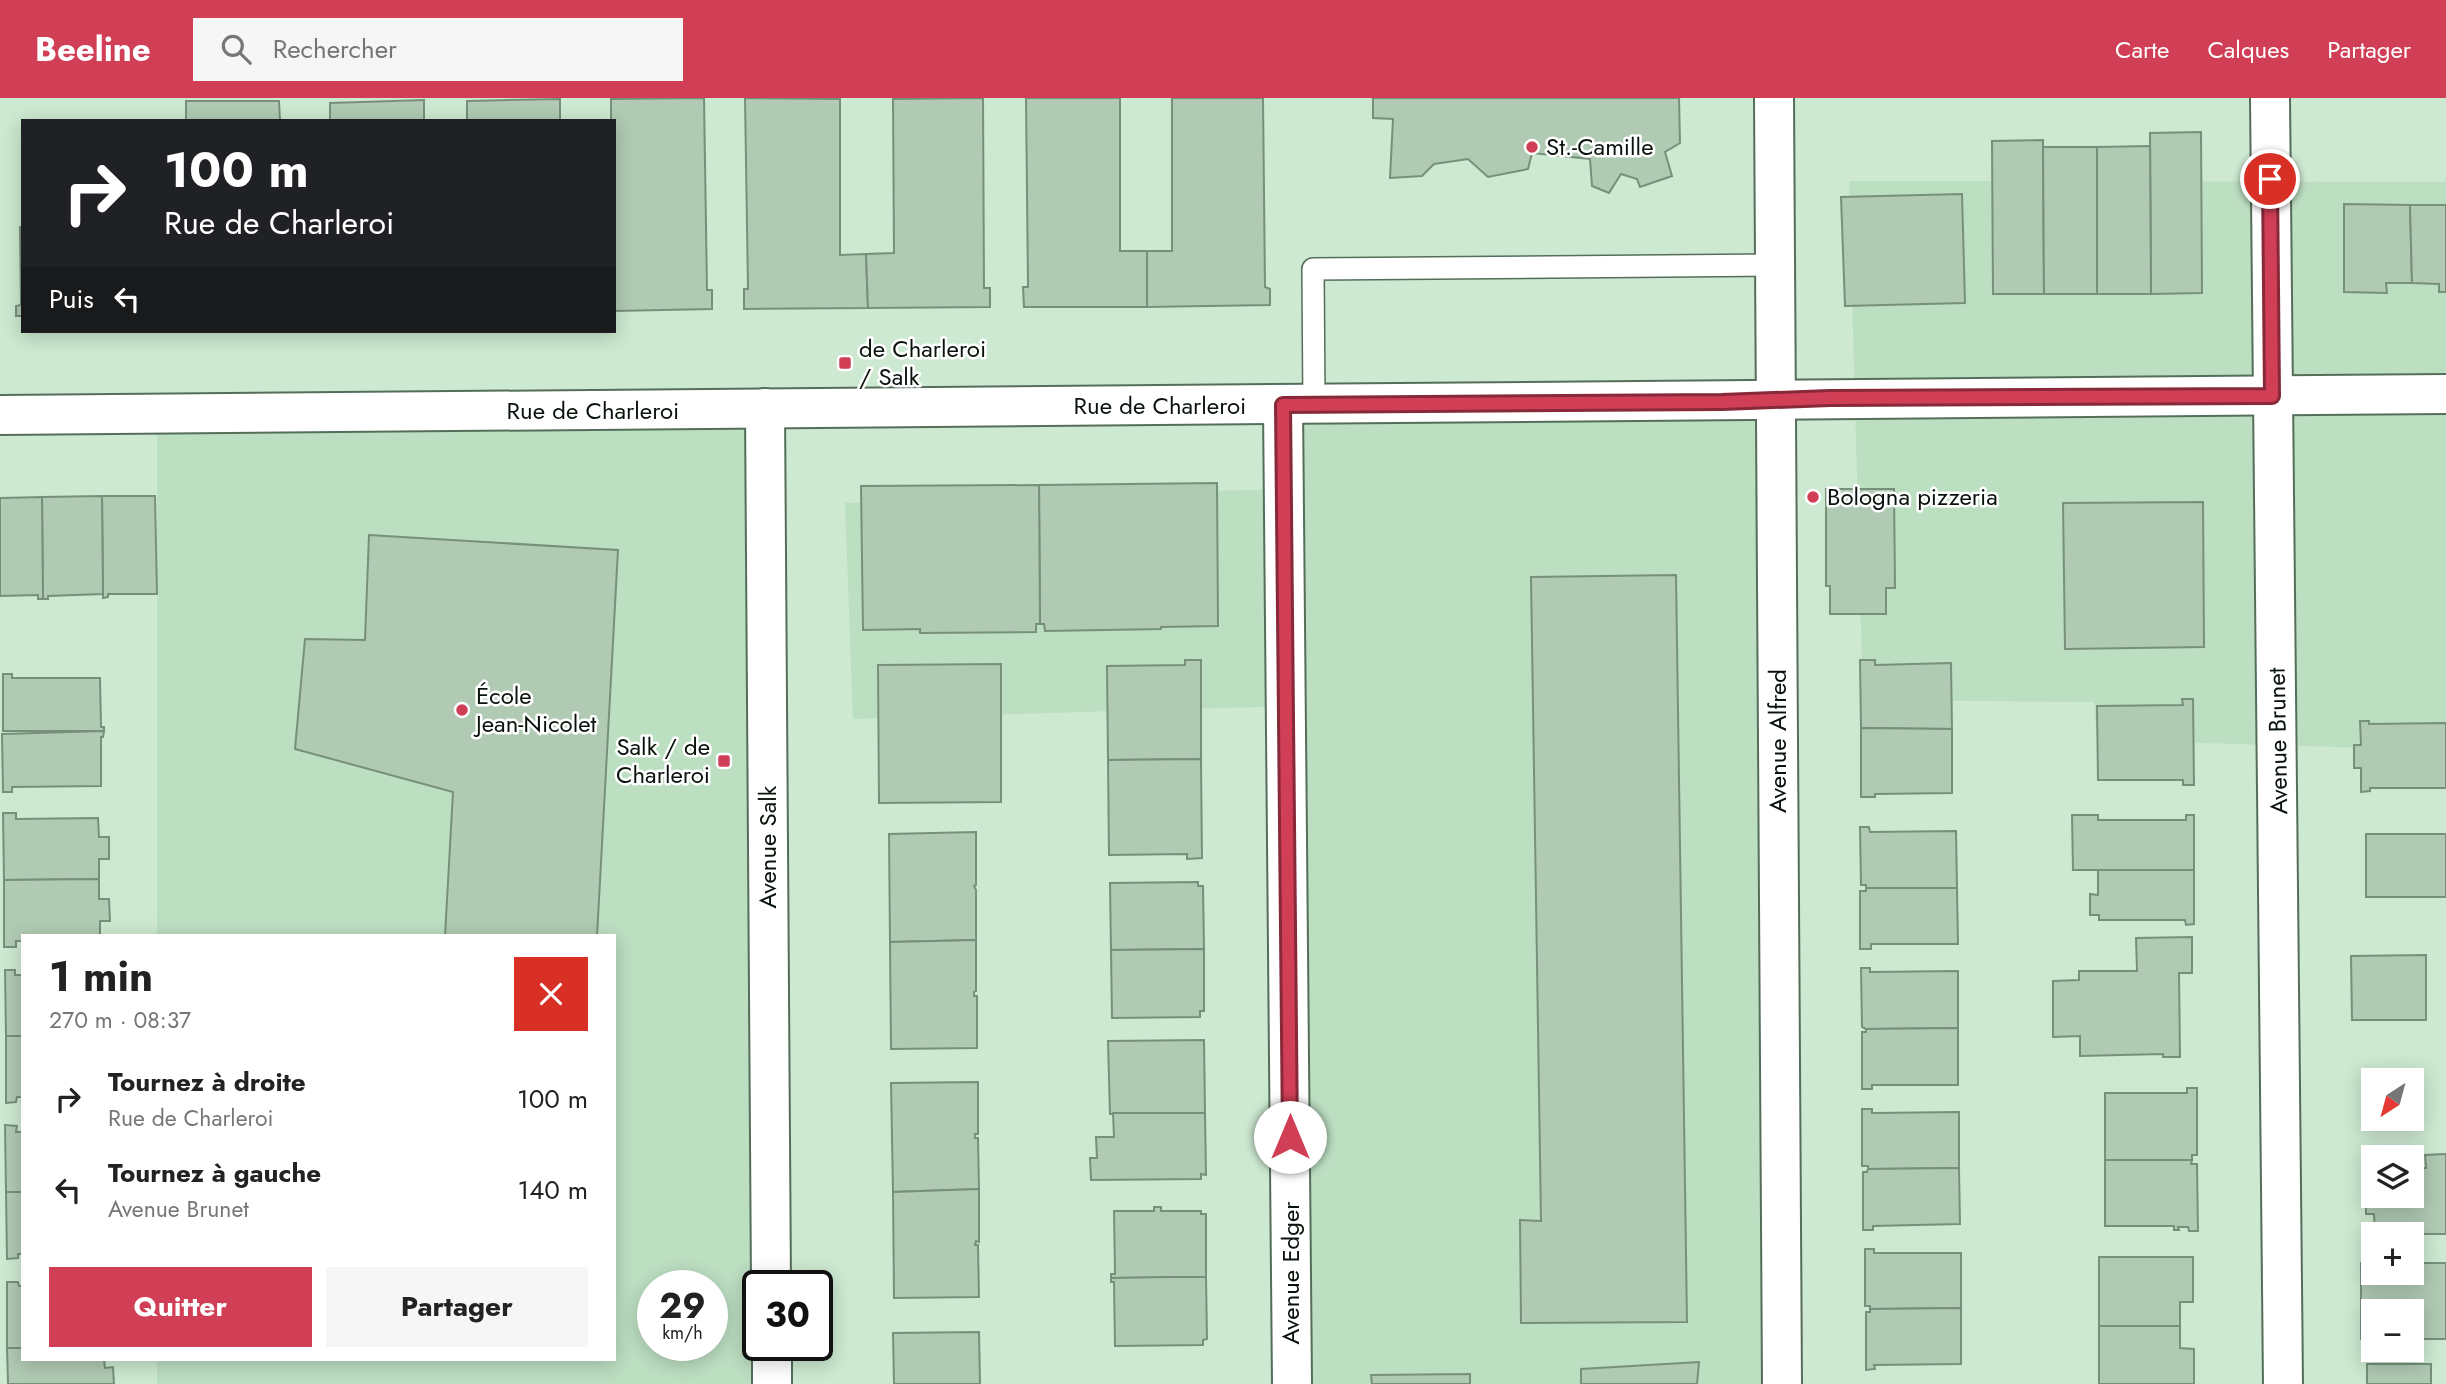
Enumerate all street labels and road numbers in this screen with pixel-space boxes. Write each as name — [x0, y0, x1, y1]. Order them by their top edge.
street label: Rue de Charleroi — [1074, 388, 1246, 423]
street label: Rue de Charleroi — [507, 393, 679, 428]
street label: Avenue Brunet — [2259, 667, 2296, 815]
street label: Avenue Alfred — [1760, 669, 1795, 813]
street label: Avenue Salk — [750, 785, 785, 908]
street label: Avenue Edger — [1273, 1201, 1308, 1345]

